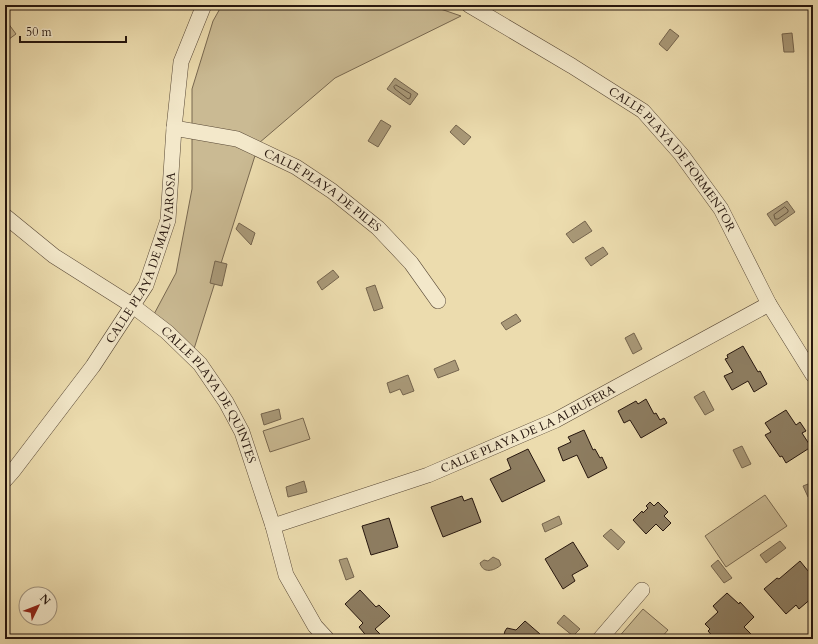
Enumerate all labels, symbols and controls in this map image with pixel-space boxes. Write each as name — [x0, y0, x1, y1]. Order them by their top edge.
scale bar — [20, 18, 126, 44]
text: 50 m — [26, 24, 53, 40]
street label: CALLE PLAYA DE FORMENTOR — [606, 83, 739, 235]
street label: CALLE PLAYA DE PILES — [261, 145, 384, 235]
street label: CALLE PLAYA DE MALVAROSA — [102, 171, 179, 346]
street label: CALLE PLAYA DE QUINTES — [158, 322, 260, 465]
street label: CALLE PLAYA DE LA ALBUFERA — [438, 381, 618, 477]
north arrow — [18, 586, 58, 626]
text: N — [36, 591, 54, 608]

